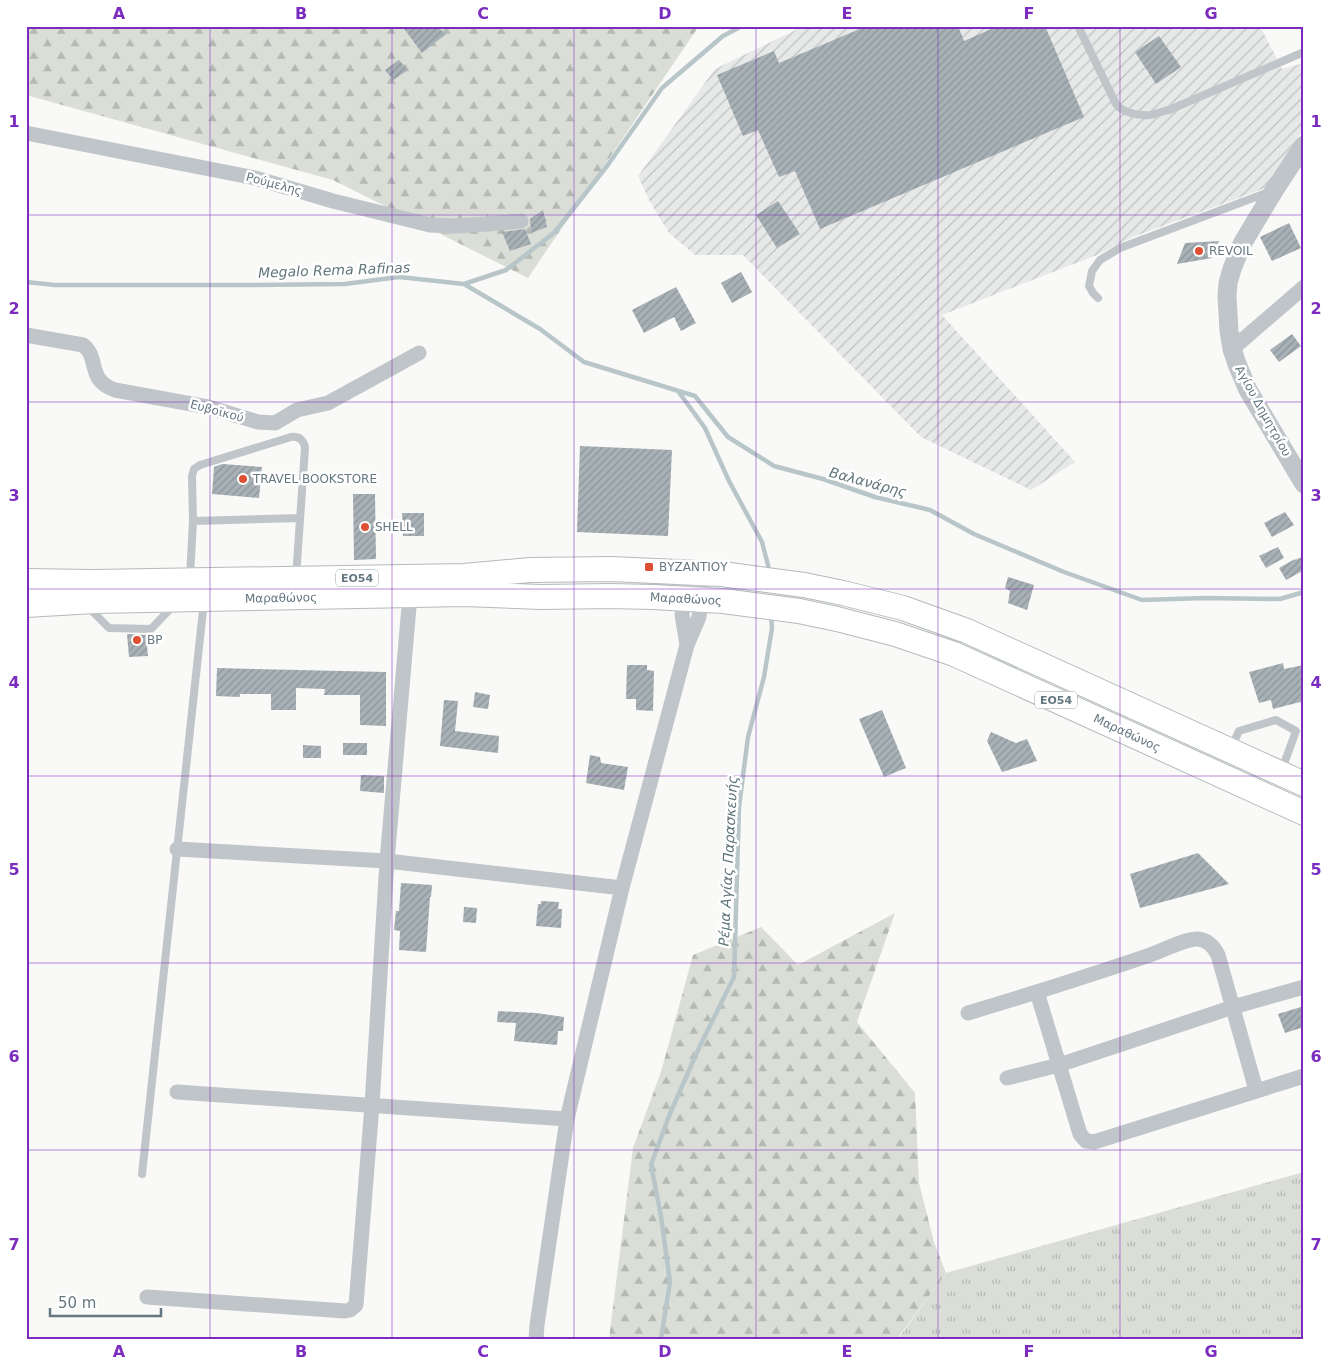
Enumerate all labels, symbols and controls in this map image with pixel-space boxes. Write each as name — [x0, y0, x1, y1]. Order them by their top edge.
text: A — [113, 4, 126, 23]
text: B — [295, 4, 307, 23]
text: C — [477, 4, 489, 23]
text: D — [658, 4, 672, 23]
text: E — [842, 4, 852, 23]
text: F — [1024, 4, 1034, 23]
text: G — [1204, 4, 1218, 23]
text: 1 — [8, 112, 20, 131]
text: 1 — [1310, 112, 1322, 131]
street label: Ρούμελης — [244, 170, 304, 198]
place label: REVOIL — [1209, 244, 1253, 258]
marker: REVOIL — [1193, 245, 1205, 257]
water label: Megalo Rema Rafinas — [258, 259, 410, 281]
text: 2 — [8, 299, 20, 318]
text: 2 — [1310, 299, 1322, 318]
street label: Αγίου Δημητρίου — [1232, 363, 1294, 459]
street label: Ευβοϊκού — [189, 397, 245, 425]
water label: Βαλανάρης — [828, 464, 908, 500]
place label: TRAVEL BOOKSTORE — [252, 472, 377, 486]
marker: TRAVEL BOOKSTORE — [237, 473, 249, 485]
text: 3 — [8, 486, 20, 505]
text: 3 — [1310, 486, 1322, 505]
place label: SHELL — [375, 520, 413, 534]
marker: SHELL — [359, 521, 371, 533]
place label: ΒΥΖΑΝΤΙΟΥ — [659, 560, 728, 574]
marker: ΒΥΖΑΝΤΙΟΥ — [643, 561, 655, 573]
road number: ΕΟ54 — [336, 570, 378, 586]
street label: Μαραθώνος — [245, 590, 317, 606]
street label: Μαραθώνος — [650, 590, 722, 608]
place label: BP — [147, 633, 162, 647]
marker: BP — [131, 634, 143, 646]
text: 4 — [8, 673, 20, 692]
text: 4 — [1310, 673, 1322, 692]
road number: ΕΟ54 — [1035, 692, 1077, 708]
street label: Μαραθώνος — [1091, 711, 1163, 755]
water label: Ρέμα Αγίας Παρασκευής — [716, 775, 740, 947]
text: 5 — [8, 860, 20, 879]
text: 5 — [1310, 860, 1322, 879]
text: 6 — [8, 1047, 20, 1066]
text: 6 — [1310, 1047, 1322, 1066]
text: 7 — [8, 1235, 20, 1254]
text: 7 — [1310, 1235, 1322, 1254]
scale bar — [50, 1285, 161, 1317]
text: 50 m — [58, 1294, 96, 1312]
text: A — [113, 1342, 126, 1361]
text: B — [295, 1342, 307, 1361]
text: C — [477, 1342, 489, 1361]
text: D — [658, 1342, 672, 1361]
text: E — [842, 1342, 852, 1361]
text: F — [1024, 1342, 1034, 1361]
text: G — [1204, 1342, 1218, 1361]

